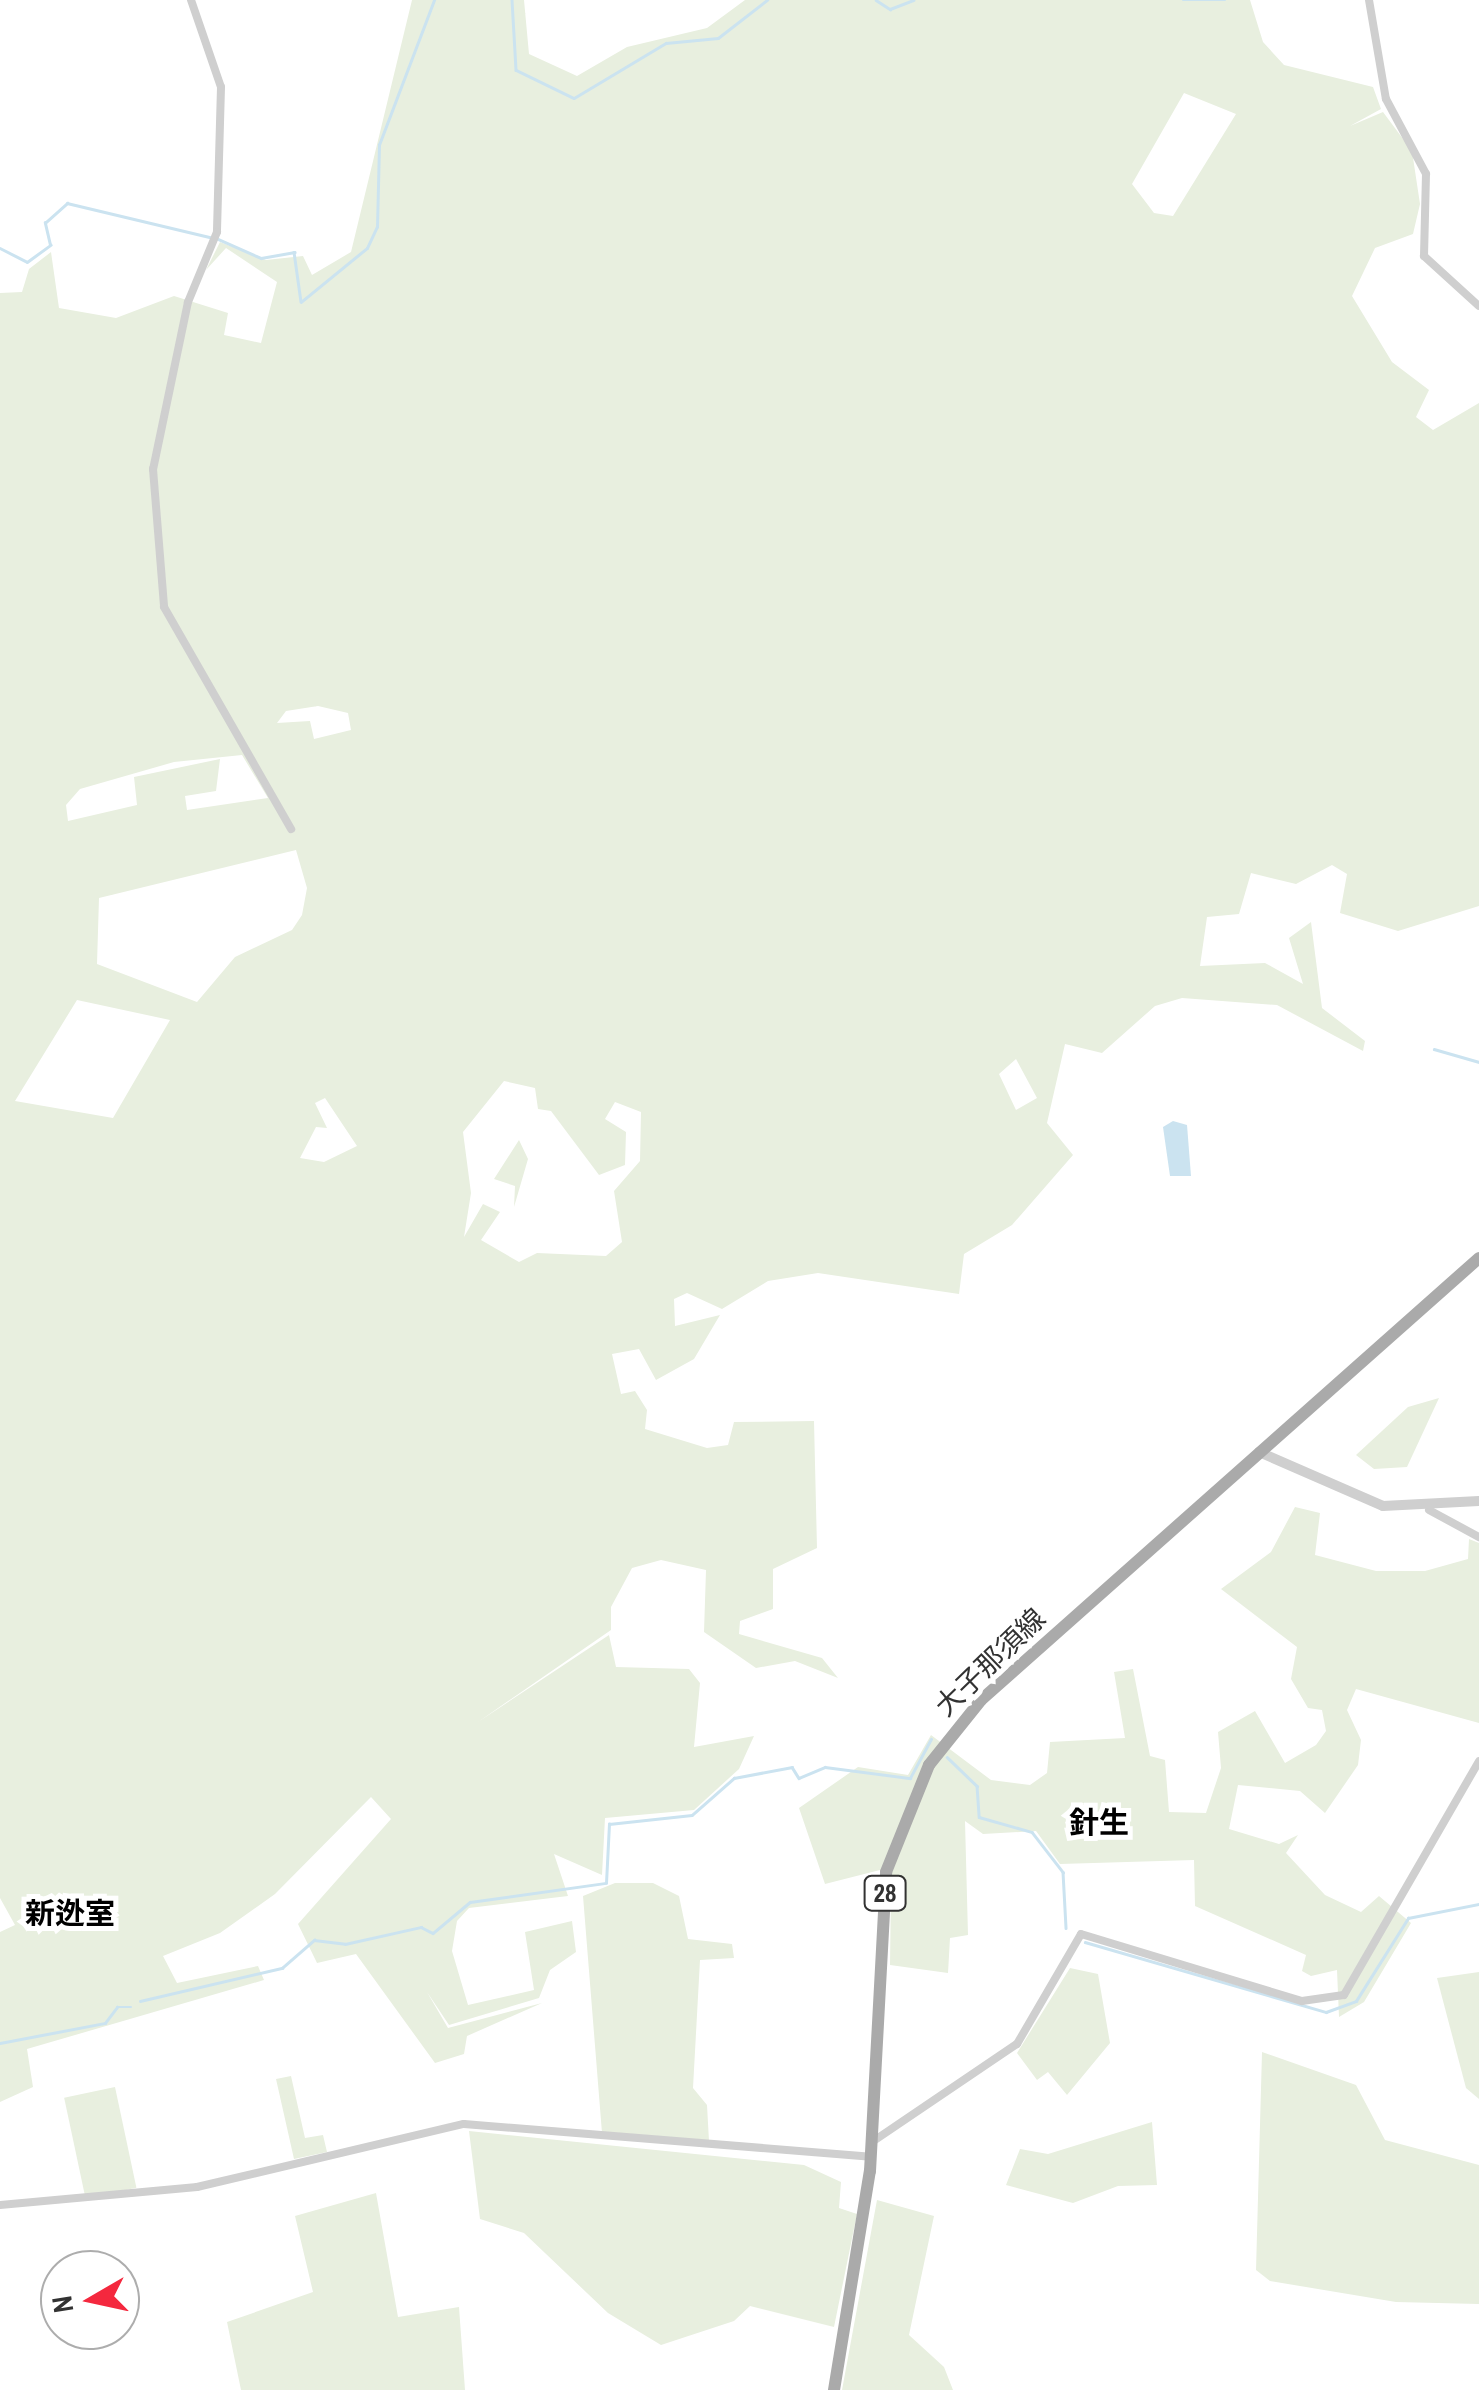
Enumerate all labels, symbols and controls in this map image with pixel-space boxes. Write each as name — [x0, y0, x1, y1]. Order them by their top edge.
street label: 大子那須線 — [928, 1601, 1052, 1723]
district label: 針生 — [1069, 1804, 1129, 1840]
road number: 28 — [862, 1873, 908, 1913]
district label: 新迯室 — [25, 1895, 115, 1931]
north arrow — [40, 2250, 140, 2350]
text: N — [42, 2293, 82, 2316]

